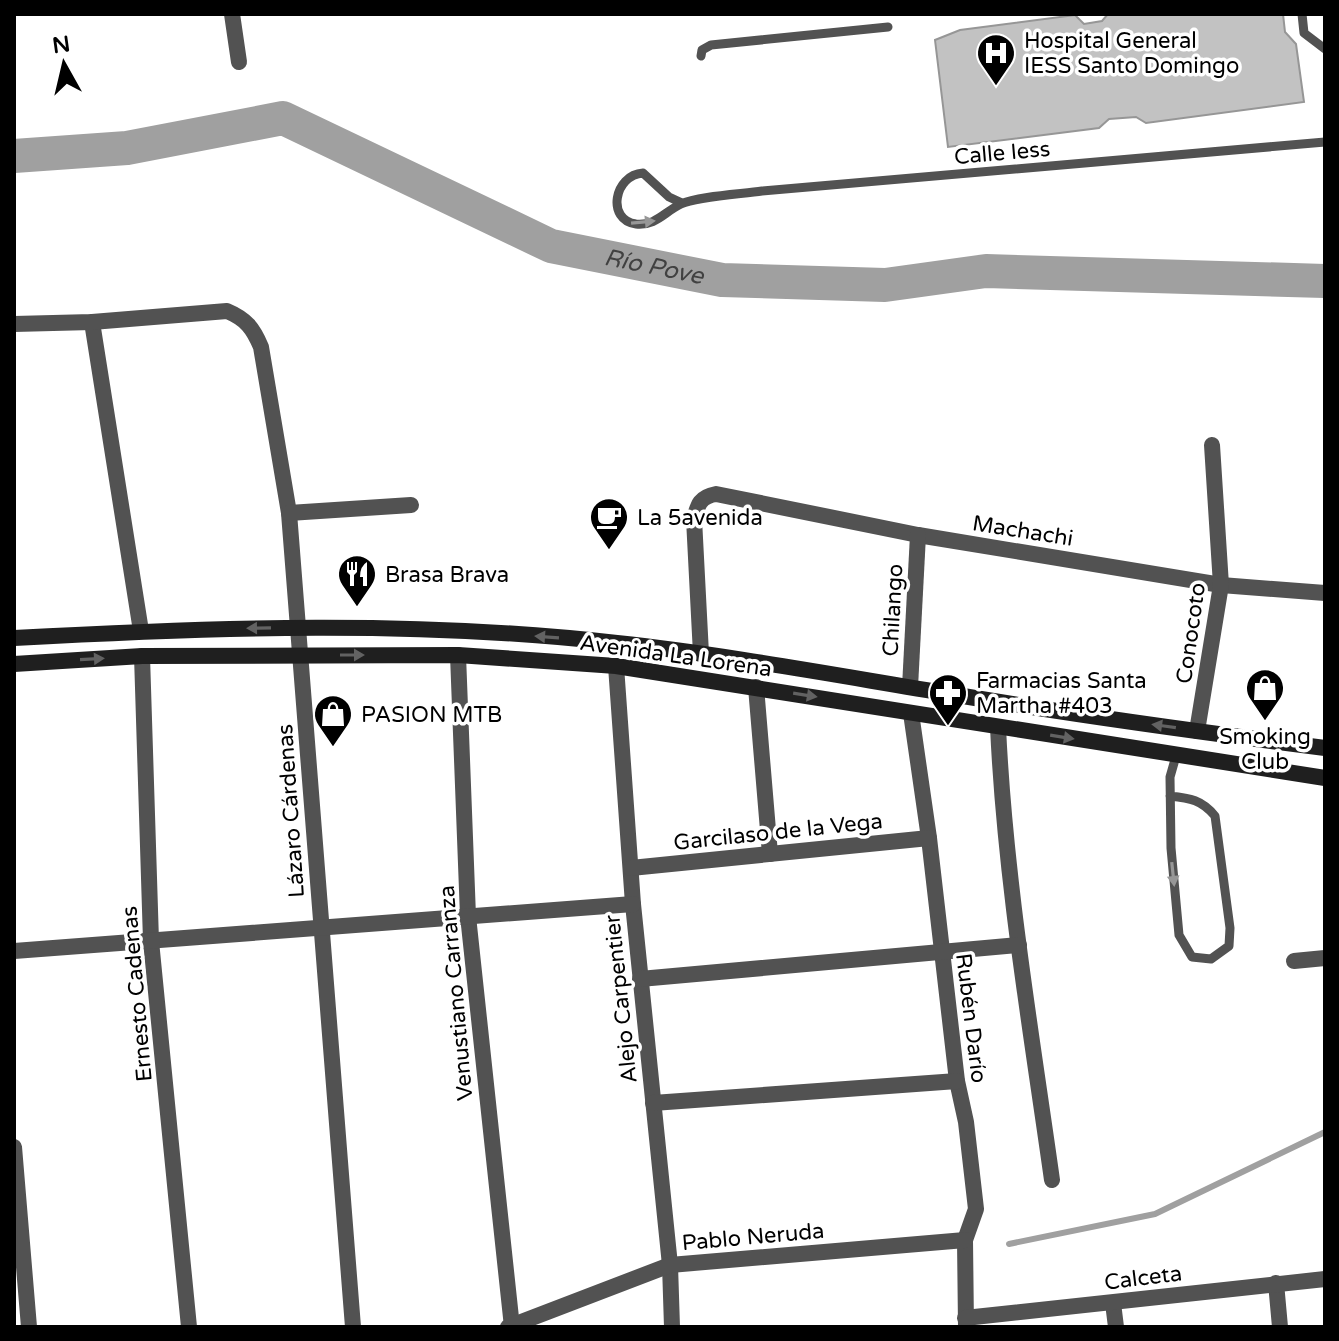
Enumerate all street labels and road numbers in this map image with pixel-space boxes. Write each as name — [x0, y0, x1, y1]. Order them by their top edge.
street label: Calle Iess — [953, 136, 1051, 170]
street label: Machachi — [971, 510, 1075, 552]
street label: Chilango — [878, 563, 908, 657]
street label: Conocoto — [1171, 581, 1211, 685]
street label: Avenida La Lorena — [578, 630, 774, 682]
street label: Lázaro Cárdenas — [272, 723, 310, 899]
street label: Garcilaso de la Vega — [672, 808, 884, 856]
street label: Venustiano Carranza — [434, 884, 478, 1102]
street label: Ernesto Cadenas — [116, 905, 158, 1083]
street label: Alejo Carpentier — [599, 913, 643, 1084]
street label: Rubén Darío — [950, 952, 992, 1084]
street label: Pablo Neruda — [681, 1218, 825, 1256]
street label: Calceta — [1103, 1260, 1183, 1296]

